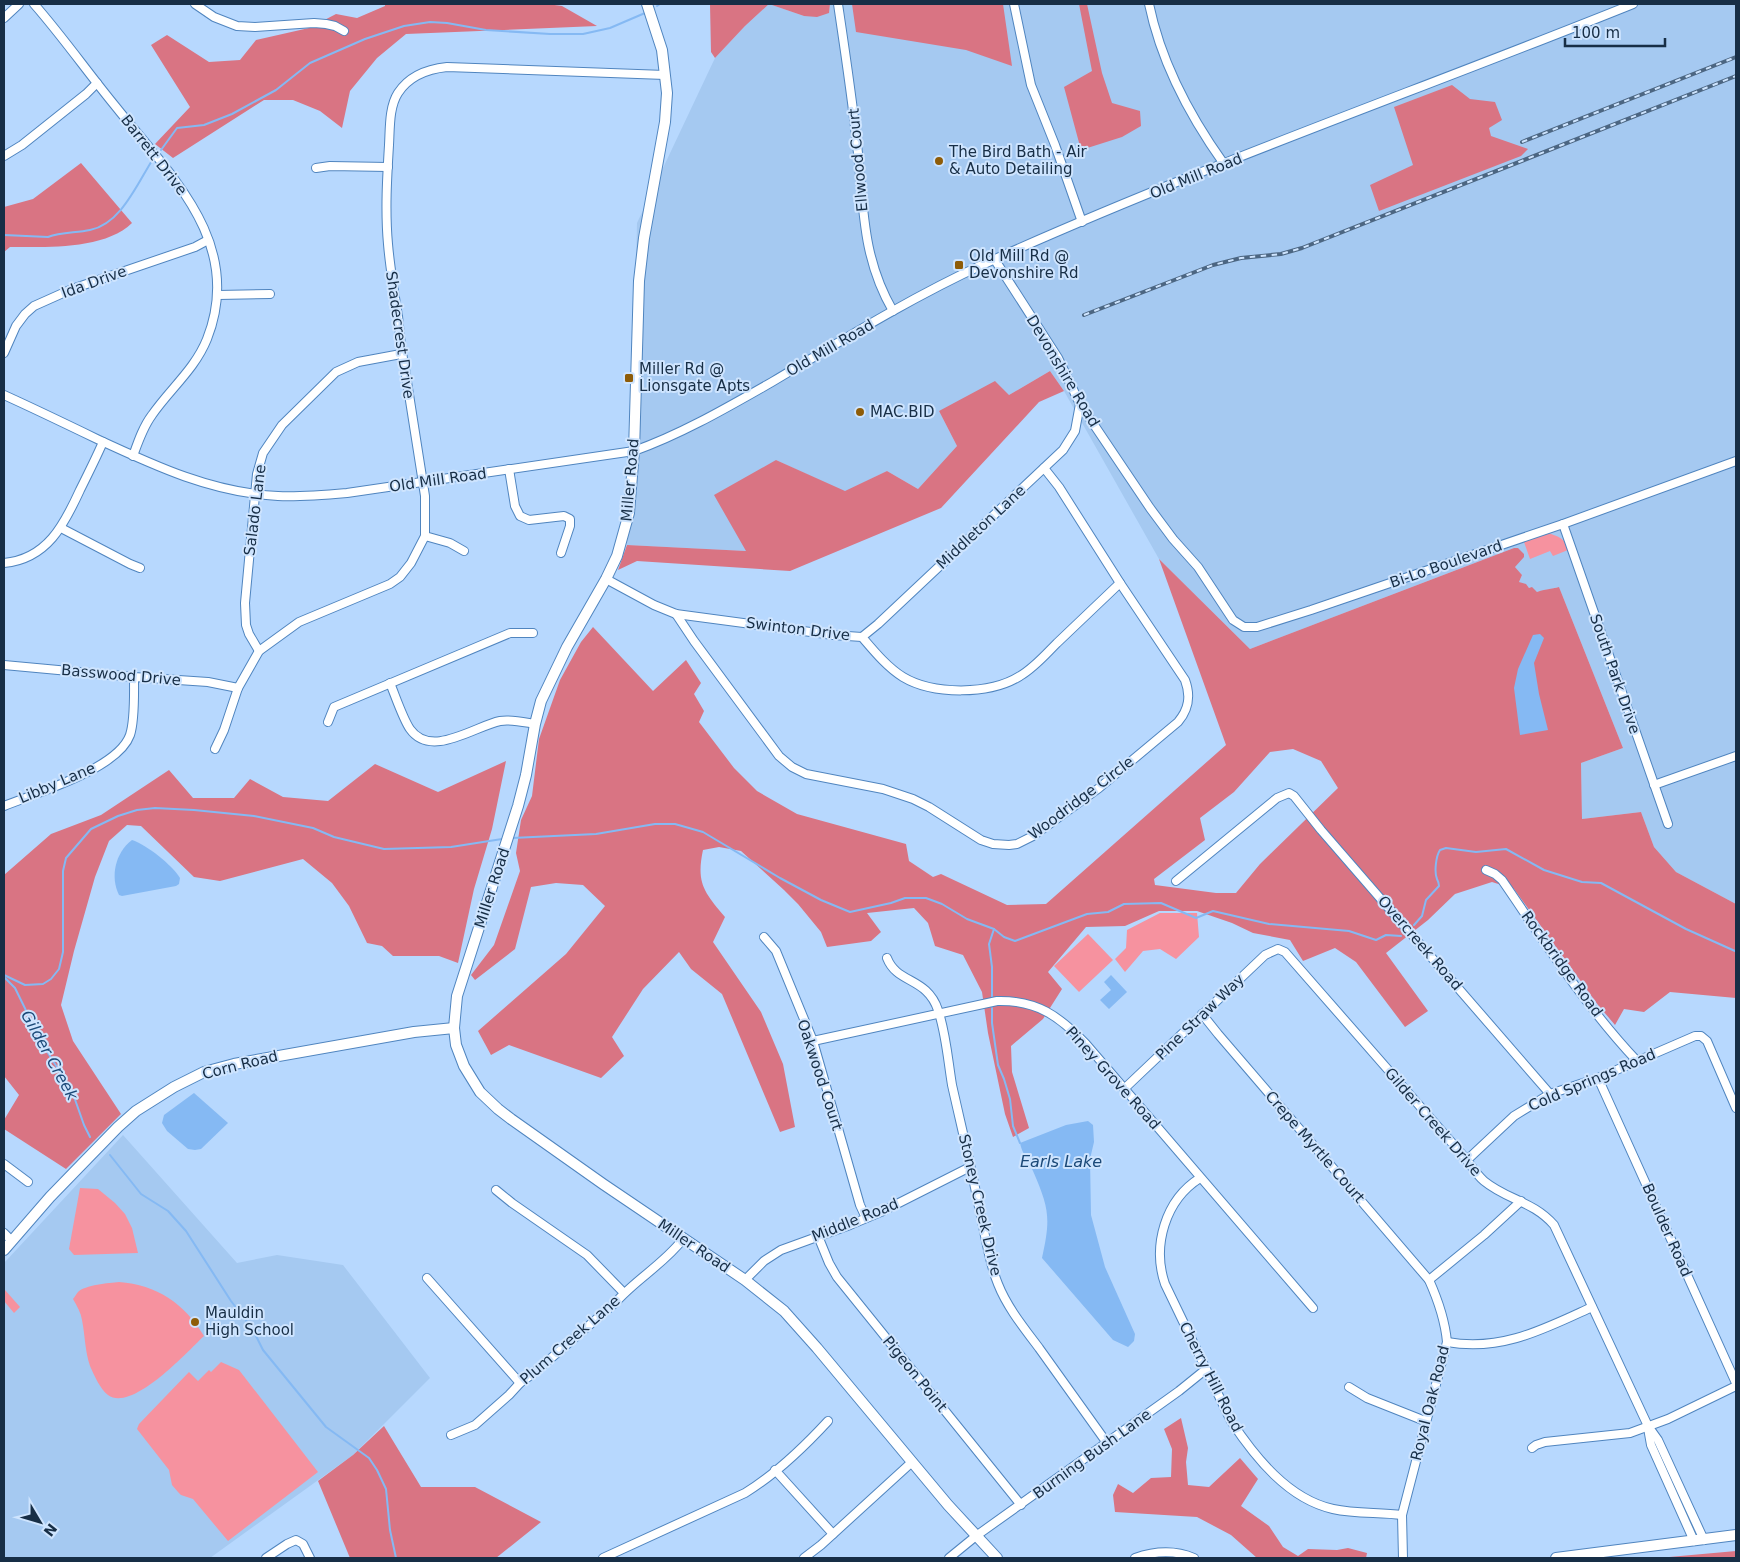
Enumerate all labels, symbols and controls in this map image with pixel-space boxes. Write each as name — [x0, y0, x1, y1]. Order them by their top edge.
scale bar — [1565, 15, 1665, 47]
text: 100 m — [1572, 24, 1620, 42]
street label: Ellwood Court — [844, 107, 871, 213]
street label: Barrett Drive — [117, 111, 191, 199]
place label: The Bird Bath - Air & Auto Detailing — [948, 143, 1088, 178]
street label: Old Mill Road — [1147, 149, 1245, 203]
marker: The Bird Bath - Air & Auto Detailing — [933, 155, 945, 167]
place label: Old Mill Rd @ Devonshire Rd — [969, 247, 1079, 282]
marker: Old Mill Rd @ Devonshire Rd — [953, 259, 965, 271]
street label: Ida Drive — [59, 262, 129, 302]
street label: Shadecrest Drive — [382, 270, 418, 400]
street label: Devonshire Road — [1023, 312, 1103, 430]
street label: Old Mill Road — [783, 316, 877, 380]
place label: Miller Rd @ Lionsgate Apts — [639, 360, 750, 395]
marker: Miller Rd @ Lionsgate Apts — [623, 372, 635, 384]
place label: MAC.BID — [870, 403, 934, 421]
marker: MAC.BID — [854, 406, 866, 418]
street label: Miller Road — [617, 438, 643, 522]
street label: Salado Lane — [240, 463, 270, 557]
street label: Old Mill Road — [388, 464, 488, 496]
street label: Middleton Lane — [933, 481, 1029, 573]
street label: Bi-Lo Boulevard — [1387, 536, 1505, 592]
street label: South Park Drive — [1586, 612, 1644, 736]
street label: Swinton Drive — [745, 614, 851, 644]
street label: Basswood Drive — [60, 661, 182, 689]
street label: Woodridge Circle — [1025, 752, 1137, 844]
street label: Libby Lane — [16, 759, 98, 807]
street label: Miller Road — [471, 846, 513, 930]
street label: Overcreek Road — [1374, 892, 1466, 994]
street label: Rockbridge Road — [1518, 908, 1606, 1020]
street label: Pine Straw Way — [1152, 970, 1248, 1064]
water label: Gilder Creek — [17, 1007, 82, 1104]
street label: Oakwood Court — [794, 1017, 846, 1133]
street label: Piney Grove Road — [1062, 1023, 1164, 1133]
street label: Cold Springs Road — [1526, 1045, 1658, 1115]
street label: Corn Road — [200, 1047, 280, 1083]
street label: Gilder Creek Drive — [1381, 1064, 1485, 1180]
street label: Crepe Myrtle Court — [1262, 1087, 1369, 1207]
street label: Stoney Creek Drive — [955, 1132, 1005, 1278]
water label: Earls Lake — [1020, 1152, 1102, 1171]
street label: Boulder Road — [1638, 1180, 1696, 1280]
street label: Middle Road — [809, 1194, 901, 1246]
street label: Miller Road — [654, 1215, 734, 1277]
street label: Plum Creek Lane — [516, 1292, 624, 1388]
place label: Mauldin High School — [205, 1304, 294, 1339]
marker: Mauldin High School — [189, 1316, 201, 1328]
street label: Cherry Hill Road — [1175, 1319, 1247, 1435]
street label: Pigeon Point — [879, 1332, 951, 1416]
street label: Royal Oak Road — [1407, 1344, 1453, 1462]
street label: Burning Bush Lane — [1030, 1405, 1154, 1503]
north arrow — [15, 1497, 65, 1547]
text: N — [40, 1520, 60, 1540]

